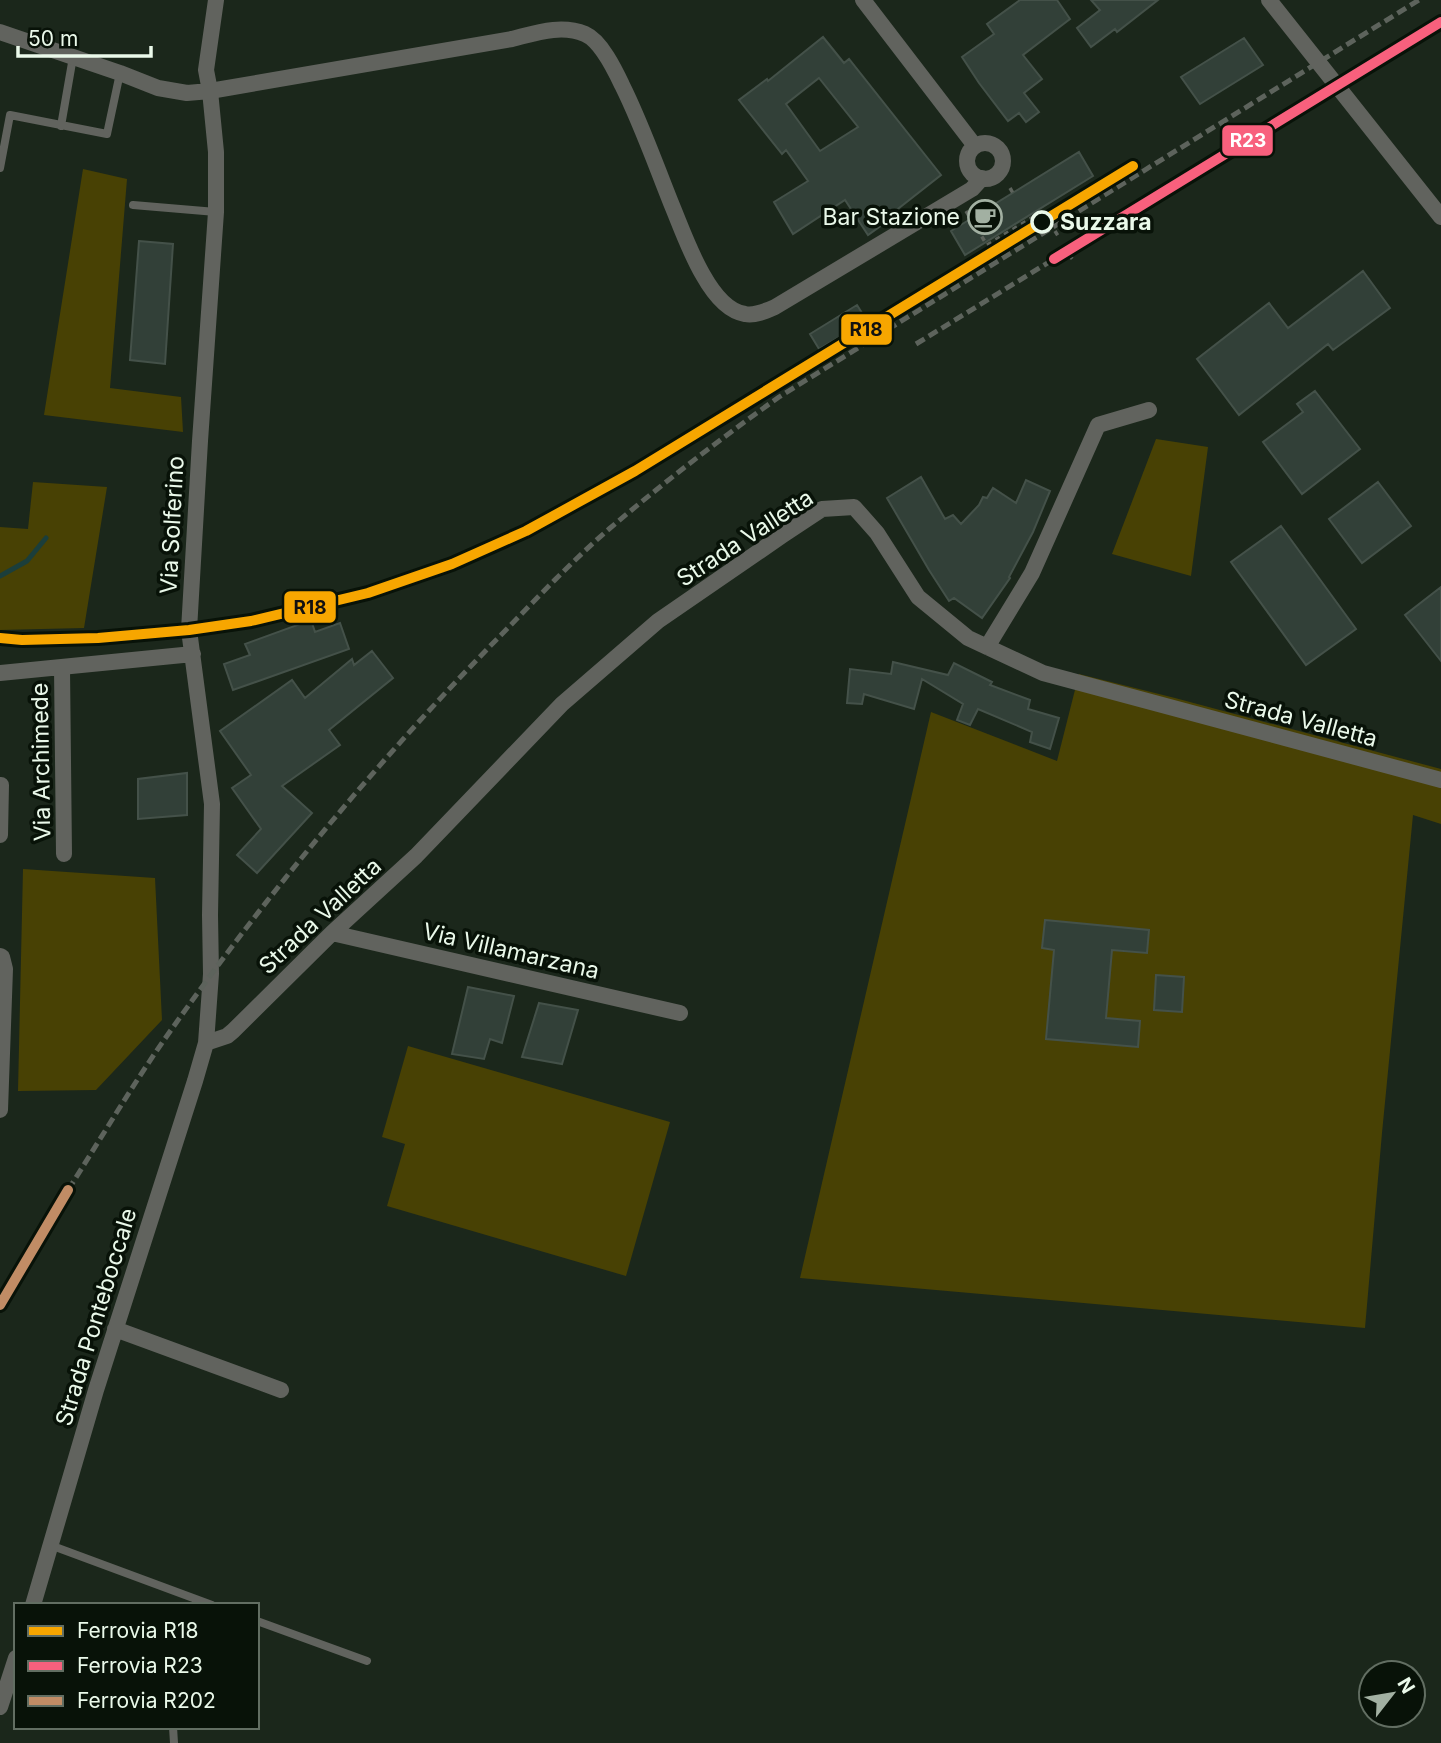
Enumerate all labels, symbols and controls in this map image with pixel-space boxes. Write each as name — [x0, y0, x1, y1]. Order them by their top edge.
scale bar — [18, 14, 150, 58]
text: 50 m — [28, 26, 78, 51]
line badge: R23 — [1221, 124, 1274, 157]
text: R23 — [1230, 129, 1266, 152]
cafe icon: Bar Stazione — [966, 198, 1004, 236]
place label: Bar Stazione — [823, 203, 960, 231]
place label: Suzzara — [1060, 208, 1151, 236]
marker: Suzzara — [1031, 211, 1053, 233]
line badge: R18 — [840, 313, 893, 346]
text: R18 — [849, 318, 883, 341]
street label: Via Solferino — [154, 455, 190, 595]
street label: Strada Valletta — [672, 484, 818, 592]
line badge: R18 — [283, 590, 337, 624]
text: R18 — [293, 596, 327, 619]
street label: Via Archimede — [26, 683, 56, 841]
street label: Strada Valletta — [1222, 685, 1380, 753]
street label: Strada Valletta — [253, 852, 387, 980]
street label: Via Villamarzana — [420, 917, 602, 985]
street label: Strada Ponteboccale — [50, 1205, 142, 1429]
legend — [14, 1603, 259, 1729]
text: Ferrovia R18 — [77, 1618, 198, 1643]
text: Ferrovia R23 — [77, 1653, 203, 1678]
north arrow — [1357, 1659, 1427, 1729]
text: N — [1393, 1673, 1420, 1698]
text: Ferrovia R202 — [77, 1688, 216, 1713]

